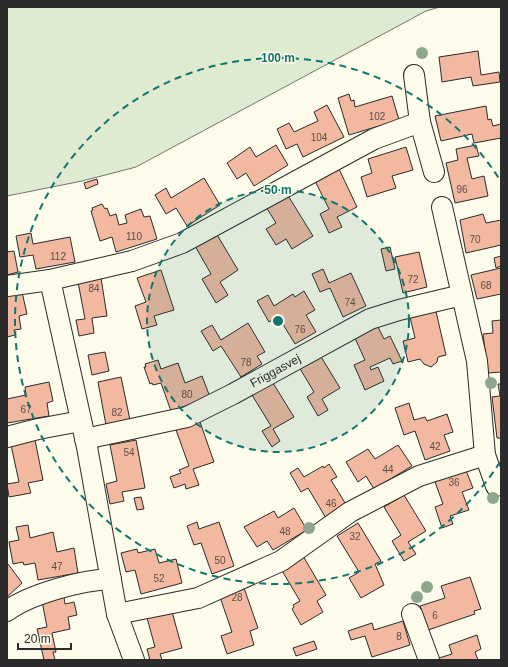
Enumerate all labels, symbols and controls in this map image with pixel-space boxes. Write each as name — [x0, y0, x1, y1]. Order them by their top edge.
text: 100 m — [261, 51, 295, 65]
house number: 102 — [369, 111, 386, 122]
house number: 104 — [311, 132, 328, 143]
text: 50 m — [264, 183, 292, 197]
house number: 96 — [456, 184, 468, 195]
house number: 110 — [126, 231, 142, 242]
house number: 70 — [469, 234, 481, 245]
house number: 112 — [50, 251, 66, 262]
house number: 72 — [407, 274, 419, 285]
house number: 68 — [480, 280, 492, 291]
house number: 84 — [88, 283, 100, 294]
house number: 74 — [344, 297, 356, 308]
centre of rings — [271, 314, 285, 328]
house number: 76 — [294, 324, 306, 335]
street label: Friggasvej — [248, 351, 303, 390]
house number: 78 — [240, 357, 252, 368]
house number: 80 — [181, 389, 193, 400]
house number: 67 — [20, 404, 32, 415]
house number: 82 — [111, 407, 123, 418]
house number: 42 — [429, 441, 441, 452]
house number: 54 — [123, 447, 135, 458]
house number: 44 — [382, 464, 394, 475]
house number: 36 — [448, 477, 460, 488]
house number: 46 — [325, 498, 337, 509]
house number: 48 — [279, 526, 291, 537]
house number: 32 — [349, 531, 361, 542]
house number: 50 — [214, 555, 226, 566]
house number: 47 — [51, 561, 63, 572]
house number: 52 — [153, 573, 165, 584]
house number: 28 — [231, 592, 243, 603]
house number: 6 — [432, 610, 438, 621]
scale bar — [18, 625, 71, 651]
house number: 8 — [396, 631, 402, 642]
text: 20 m — [24, 632, 51, 646]

